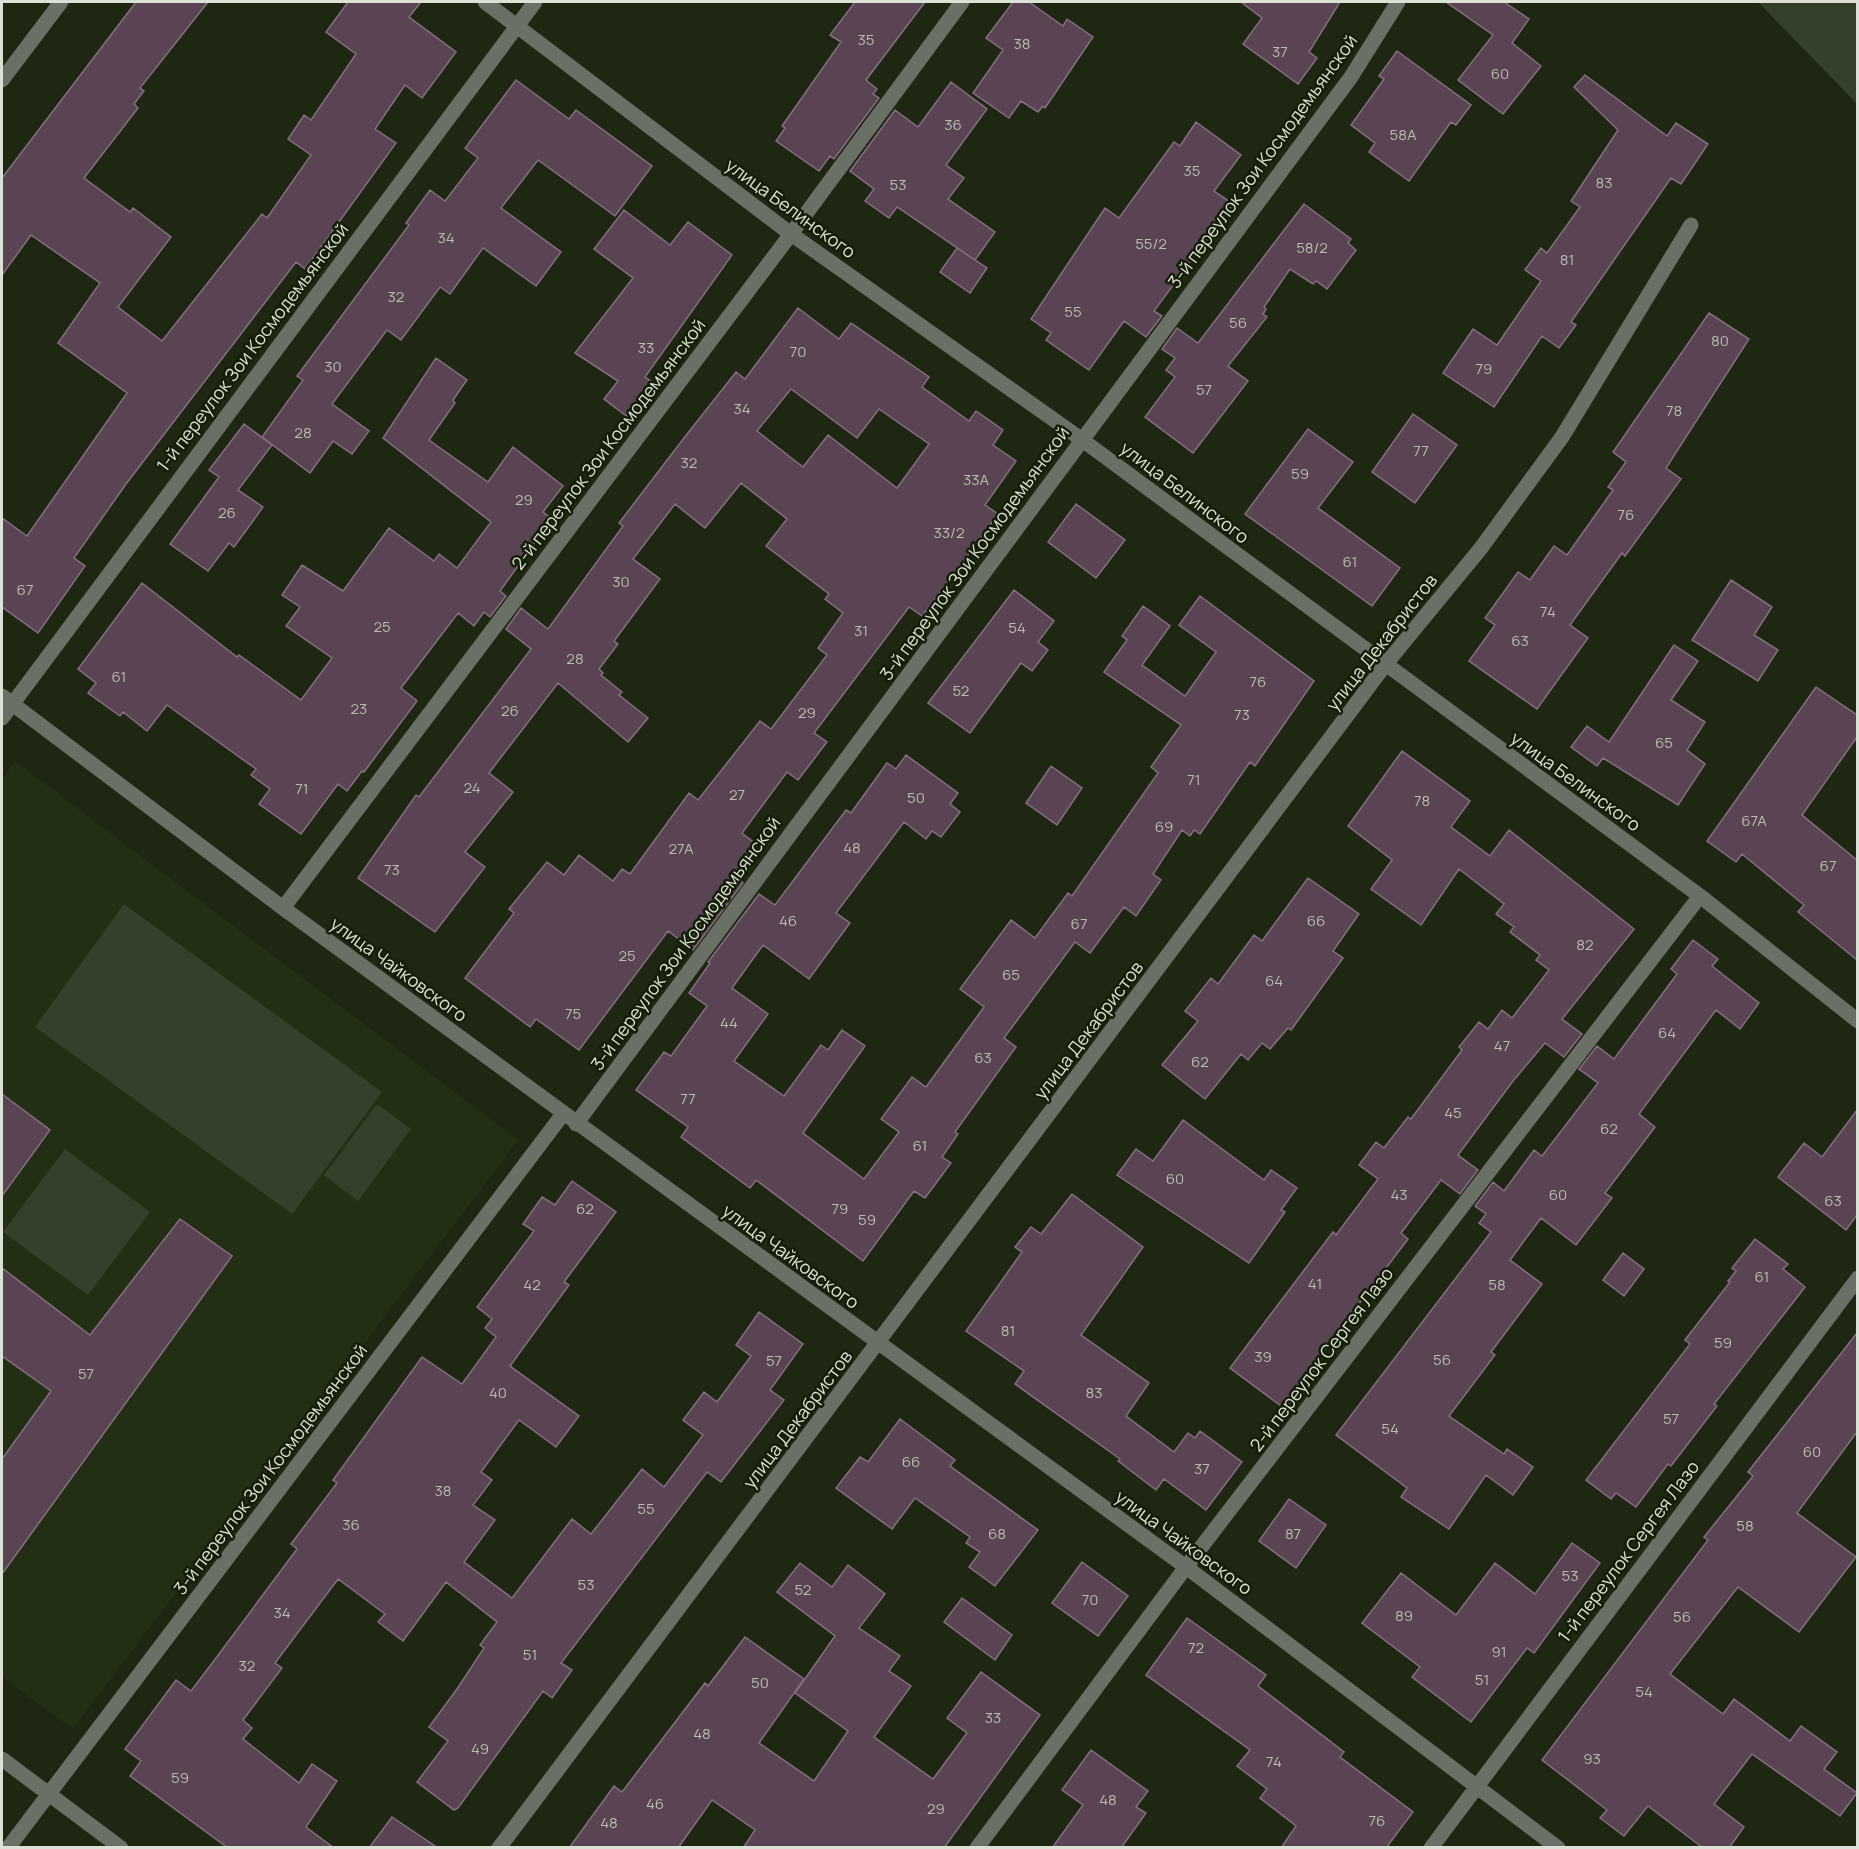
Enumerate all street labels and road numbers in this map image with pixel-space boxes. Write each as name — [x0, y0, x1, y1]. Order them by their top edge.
street label: 3-й переулок Зои Космодемьянской — [1162, 29, 1362, 293]
street label: улица Белинского — [721, 153, 861, 263]
street label: 1-й переулок Зои Космодемьянской — [151, 218, 353, 476]
street label: 2-й переулок Зои Космодемьянской — [506, 314, 710, 574]
street label: 3-й переулок Зои Космодемьянской — [874, 421, 1074, 685]
street label: улица Белинского — [1116, 436, 1254, 548]
street label: улица Декабристов — [1320, 568, 1442, 715]
street label: улица Белинского — [1506, 726, 1646, 836]
street label: 3-й переулок Зои Космодемьянской — [585, 811, 785, 1075]
street label: улица Чайковского — [326, 911, 472, 1027]
street label: улица Декабристов — [1028, 956, 1148, 1104]
street label: улица Чайковского — [718, 1198, 864, 1314]
street label: 2-й переулок Сергея Лазо — [1244, 1262, 1398, 1456]
street label: 3-й переулок Зои Космодемьянской — [168, 1339, 372, 1599]
street label: улица Декабристов — [737, 1345, 857, 1493]
street label: 1-й переулок Сергея Лазо — [1552, 1455, 1704, 1647]
street label: улица Чайковского — [1111, 1484, 1257, 1600]

